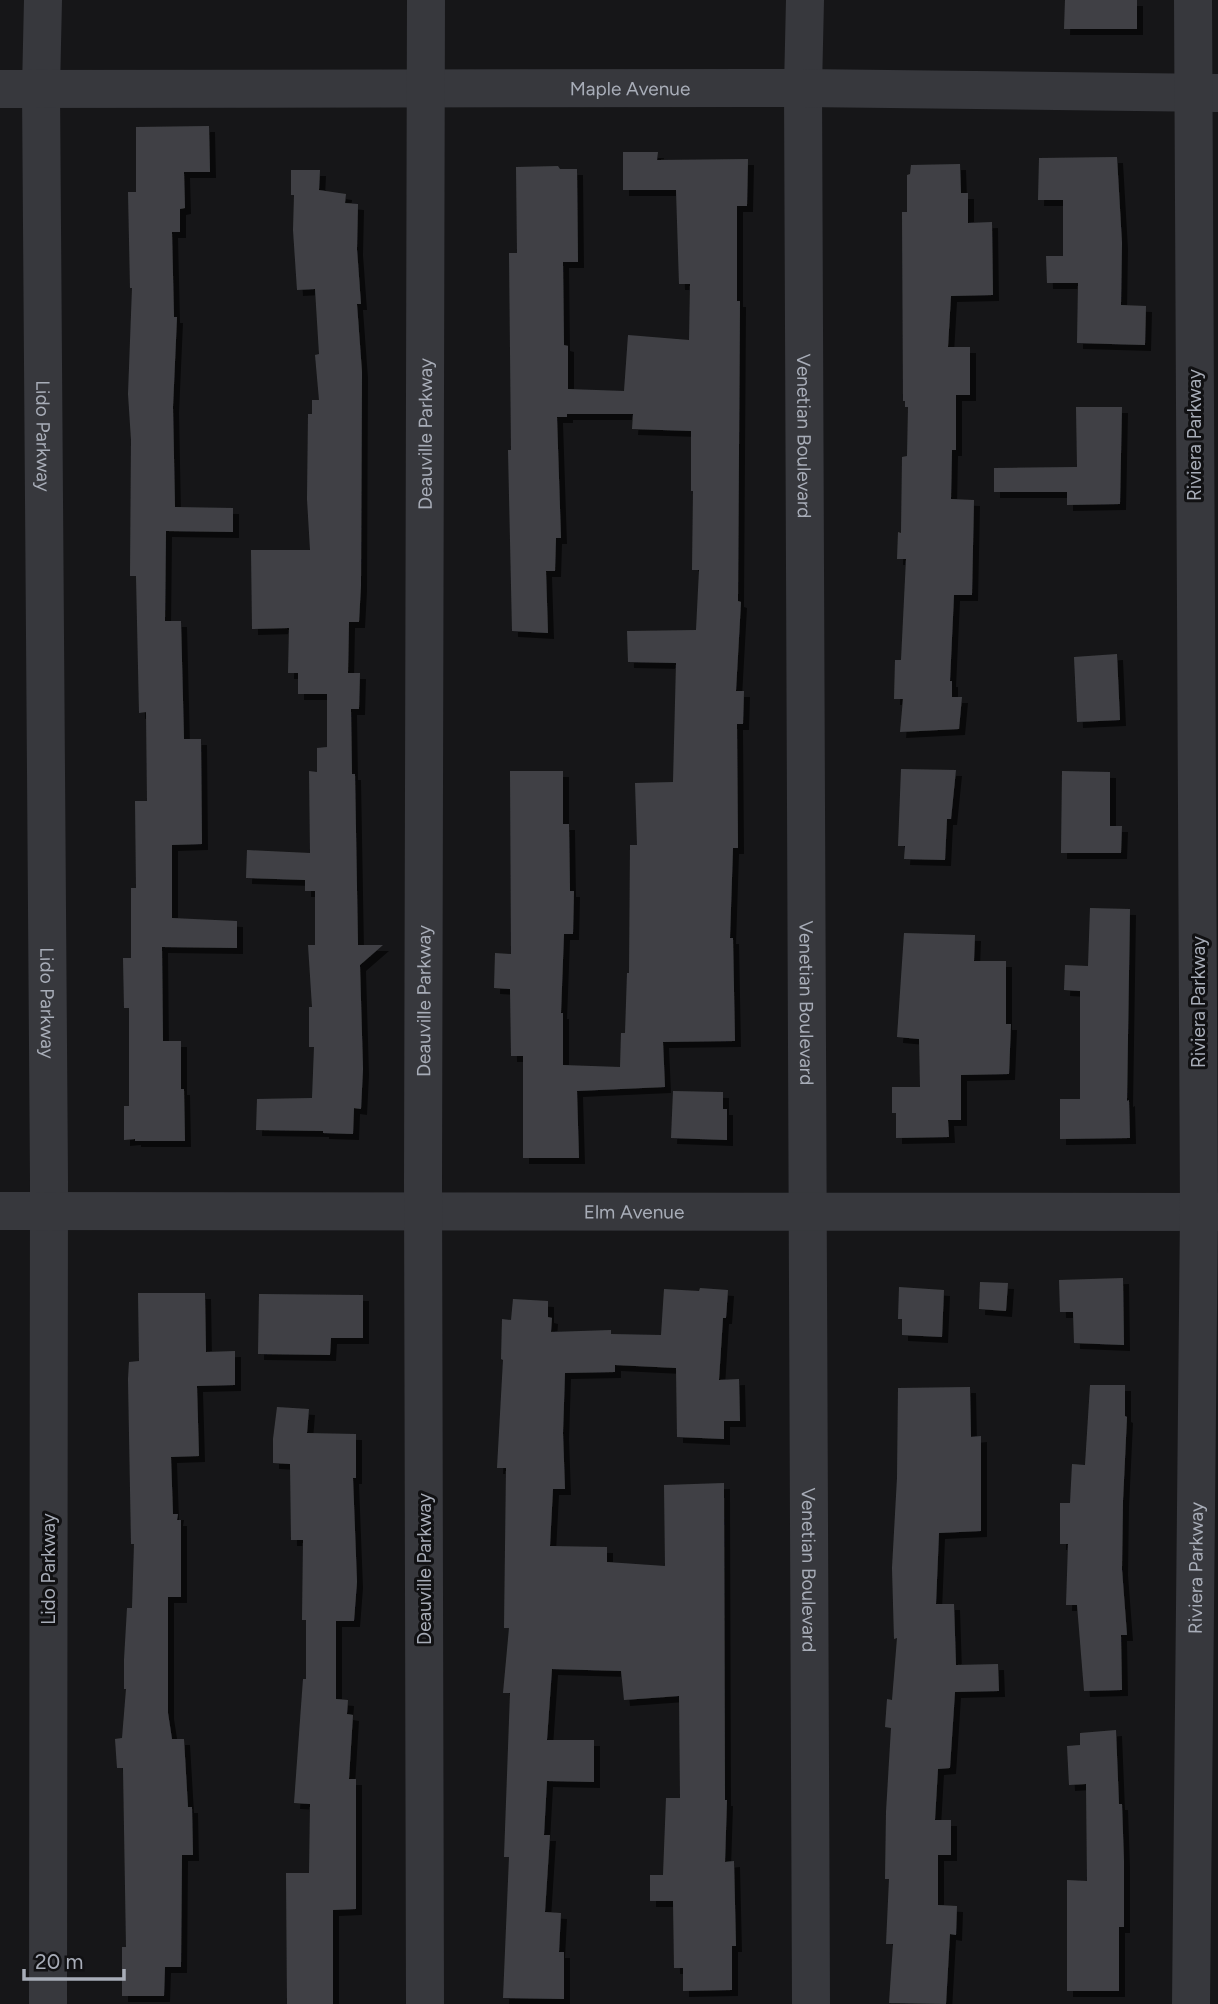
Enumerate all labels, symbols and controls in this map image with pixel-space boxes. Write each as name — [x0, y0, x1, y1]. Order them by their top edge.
street label: Maple Avenue — [570, 77, 690, 100]
street label: Venetian Boulevard — [793, 353, 816, 518]
street label: Deauville Parkway — [413, 358, 437, 510]
street label: Riviera Parkway — [1183, 369, 1206, 501]
street label: Lido Parkway — [32, 380, 55, 492]
street label: Venetian Boulevard — [795, 920, 819, 1085]
street label: Deauville Parkway — [412, 925, 435, 1077]
street label: Riviera Parkway — [1187, 936, 1210, 1068]
street label: Lido Parkway — [36, 947, 60, 1059]
street label: Elm Avenue — [584, 1200, 684, 1223]
street label: Venetian Boulevard — [797, 1487, 821, 1652]
street label: Deauville Parkway — [413, 1493, 436, 1645]
street label: Riviera Parkway — [1183, 1502, 1208, 1634]
street label: Lido Parkway — [37, 1513, 60, 1625]
scale bar — [24, 1938, 124, 1982]
text: 20 m — [35, 1949, 83, 1974]

